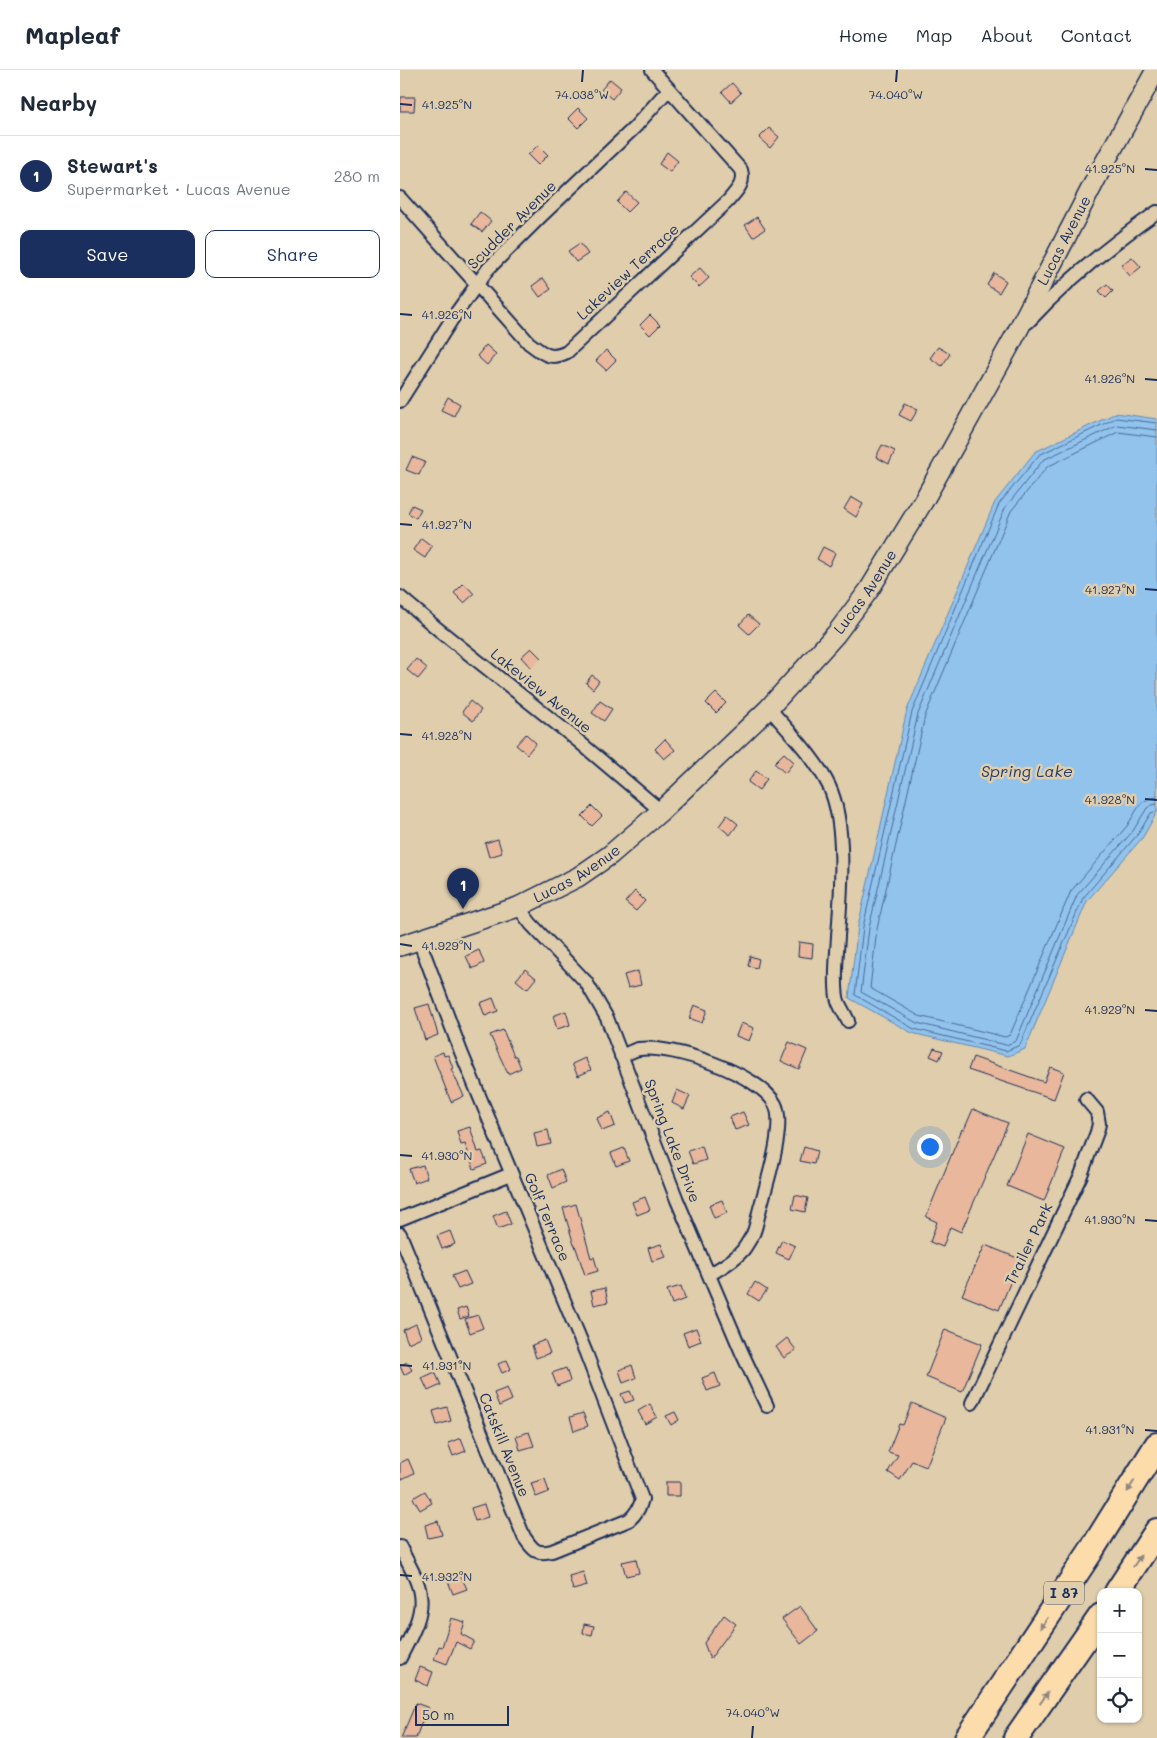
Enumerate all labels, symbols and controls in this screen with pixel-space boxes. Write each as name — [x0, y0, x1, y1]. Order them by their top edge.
text: Mapleaf — [25, 19, 120, 50]
text: Home — [839, 23, 888, 47]
text: Map — [916, 23, 952, 47]
text: About — [980, 23, 1033, 47]
text: Contact — [1061, 23, 1132, 47]
text: 74.038°W — [555, 86, 609, 102]
text: 74.040°W — [869, 86, 923, 102]
text: Nearby — [20, 89, 97, 116]
text: 41.925°N — [422, 96, 472, 112]
text: Stewart's — [67, 153, 158, 178]
text: 41.925°N — [1085, 160, 1135, 176]
text: 1 — [32, 165, 40, 186]
text: 280 m — [334, 165, 380, 186]
street label: Scudder Avenue — [462, 175, 560, 273]
text: Supermarket · Lucas Avenue — [67, 178, 291, 199]
street label: Lucas Avenue — [1032, 192, 1095, 288]
street label: Lakeview Terrace — [572, 219, 683, 324]
button: Save — [20, 230, 195, 278]
button: Share — [205, 230, 380, 278]
text: 41.926°N — [422, 306, 472, 322]
text: 41.926°N — [1085, 370, 1135, 386]
text: 41.927°N — [422, 516, 472, 532]
street label: Lucas Avenue — [829, 545, 900, 638]
text: 41.927°N — [1085, 581, 1135, 597]
street label: Lakeview Avenue — [487, 643, 596, 737]
text: 41.928°N — [422, 727, 472, 743]
water label: Spring Lake — [981, 760, 1073, 781]
text: 41.928°N — [1085, 791, 1135, 807]
street label: Lucas Avenue — [530, 839, 624, 907]
pin: 1 — [447, 868, 479, 909]
text: 41.929°N — [422, 937, 472, 953]
text: 41.929°N — [1085, 1001, 1135, 1017]
street label: Spring Lake Drive — [640, 1076, 706, 1205]
your location — [917, 1134, 943, 1160]
text: 41.930°N — [422, 1147, 472, 1163]
street label: Golf Terrace — [520, 1169, 576, 1264]
street label: Trailer Park — [1000, 1199, 1057, 1288]
text: 41.930°N — [1085, 1211, 1135, 1227]
text: 41.931°N — [423, 1357, 471, 1373]
street label: Catskill Avenue — [475, 1390, 535, 1500]
text: 41.931°N — [1086, 1421, 1134, 1437]
one-way arrow — [1127, 1480, 1136, 1493]
one-way arrow — [1132, 1555, 1142, 1568]
text: 41.932°N — [422, 1568, 472, 1584]
road number: I 87 — [1044, 1582, 1084, 1605]
map controls — [1097, 1588, 1142, 1723]
button: + — [1097, 1588, 1142, 1633]
one-way arrow — [1039, 1616, 1048, 1630]
button: − — [1097, 1633, 1142, 1678]
button: locate — [1097, 1678, 1142, 1723]
one-way arrow — [1039, 1691, 1049, 1705]
scale bar — [415, 1703, 509, 1726]
text: 74.040°W — [726, 1704, 780, 1720]
text: 50 m — [422, 1705, 454, 1724]

